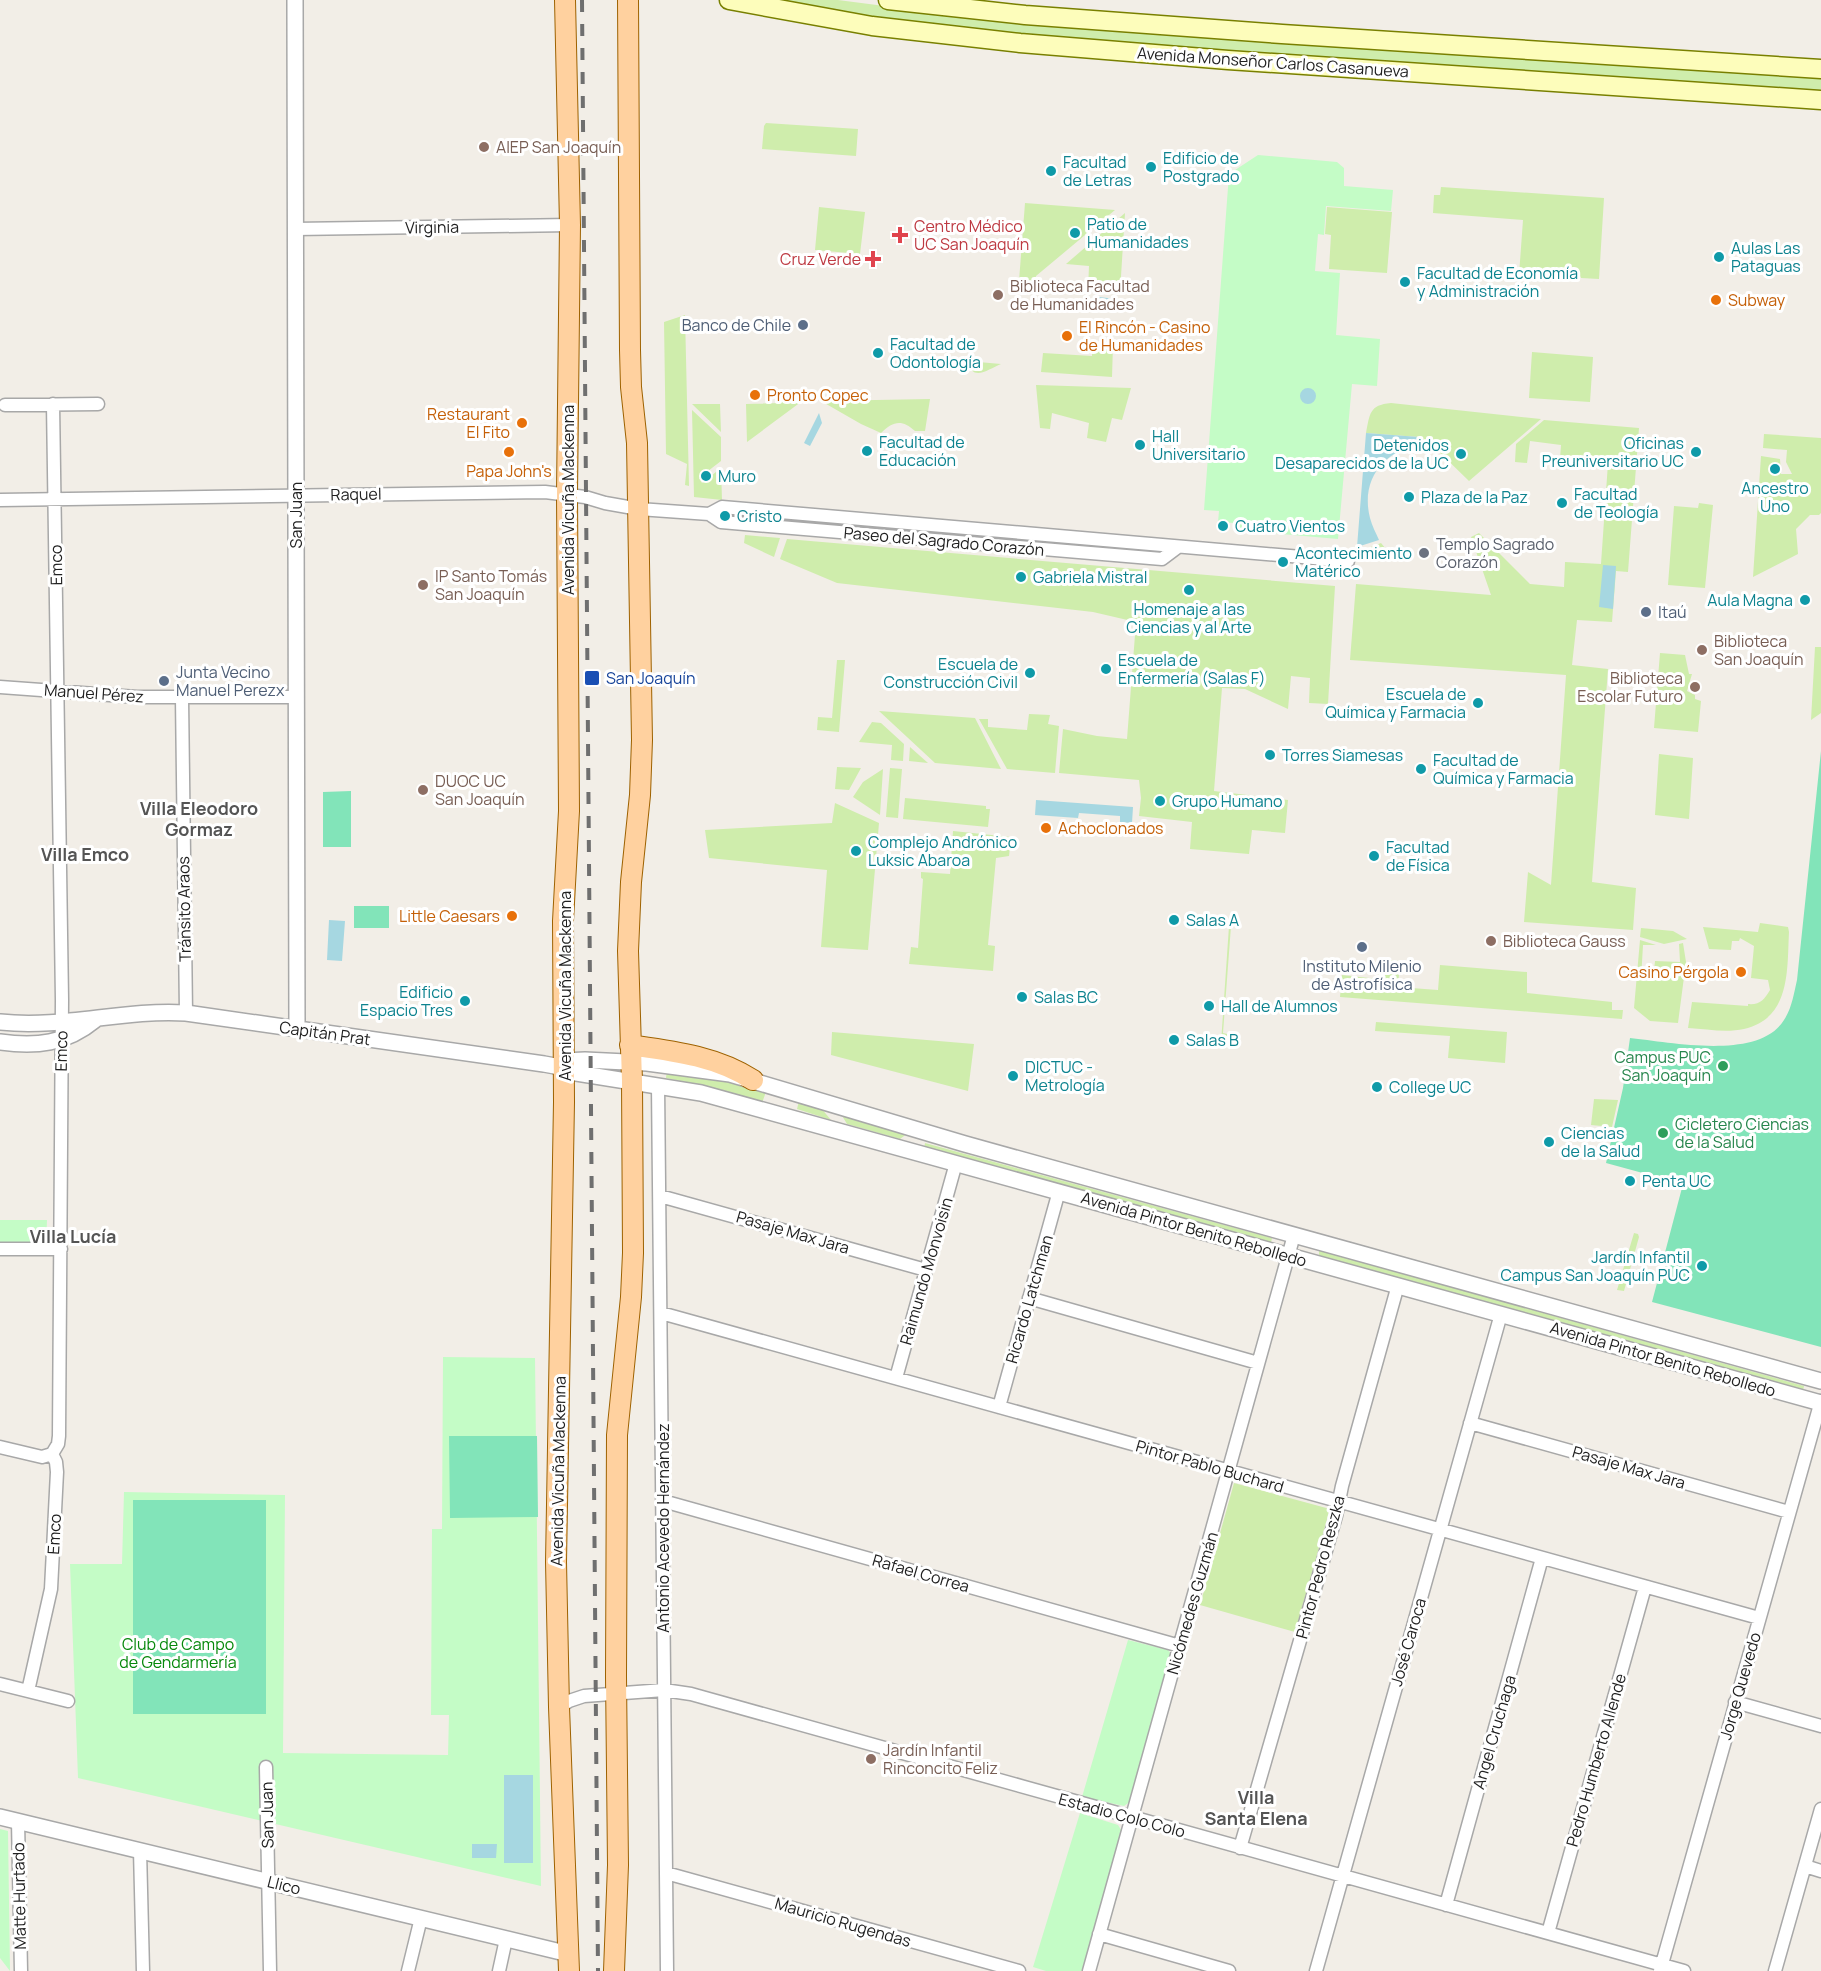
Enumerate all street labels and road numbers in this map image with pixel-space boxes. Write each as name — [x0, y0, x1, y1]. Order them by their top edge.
street label: Avenida Monseñor Carlos Casanueva — [1136, 42, 1410, 82]
street label: Virginia — [405, 216, 459, 238]
street label: Avenida Vicuña Mackenna — [557, 405, 579, 595]
street label: San Juan — [285, 482, 307, 548]
street label: Raquel — [330, 483, 382, 505]
street label: Paseo del Sagrado Corazón — [843, 521, 1045, 561]
street label: Emco — [45, 544, 67, 586]
street label: Manuel Pérez — [43, 679, 145, 707]
street label: Tránsito Araos — [172, 856, 196, 962]
street label: Avenida Vicuña Mackenna — [554, 891, 576, 1081]
street label: Capitán Prat — [278, 1016, 372, 1050]
street label: Emco — [50, 1030, 72, 1072]
street label: Avenida Pintor Benito Rebolledo — [1079, 1186, 1309, 1272]
street label: Raimundo Monvoisin — [894, 1195, 958, 1347]
street label: Pasaje Max Jara — [734, 1205, 852, 1259]
street label: Ricardo Latchman — [1000, 1232, 1058, 1366]
street label: Avenida Pintor Benito Rebolledo — [1548, 1316, 1778, 1402]
street label: Avenida Vicuña Mackenna — [545, 1376, 571, 1566]
street label: Antonio Acevedo Hernández — [652, 1423, 674, 1633]
street label: Pintor Pablo Buchard — [1133, 1434, 1287, 1498]
street label: Pasaje Max Jara — [1570, 1440, 1688, 1494]
street label: Pintor Pedro Reszka — [1290, 1493, 1350, 1641]
street label: Emco — [42, 1513, 66, 1555]
street label: Nicómedes Guzmán — [1161, 1529, 1223, 1677]
street label: Rafael Correa — [870, 1549, 972, 1597]
street label: José Caroca — [1385, 1595, 1431, 1689]
street label: Jorge Quevedo — [1714, 1630, 1766, 1742]
street label: Pedro Humberto Allende — [1561, 1671, 1631, 1849]
street label: Angel Cruchaga — [1467, 1672, 1521, 1792]
street label: San Juan — [255, 1781, 279, 1849]
street label: Estadio Colo Colo — [1056, 1788, 1188, 1842]
street label: Matte Hurtado — [7, 1842, 31, 1950]
street label: Llico — [265, 1870, 303, 1900]
street label: Mauricio Rugendas — [772, 1892, 914, 1952]

